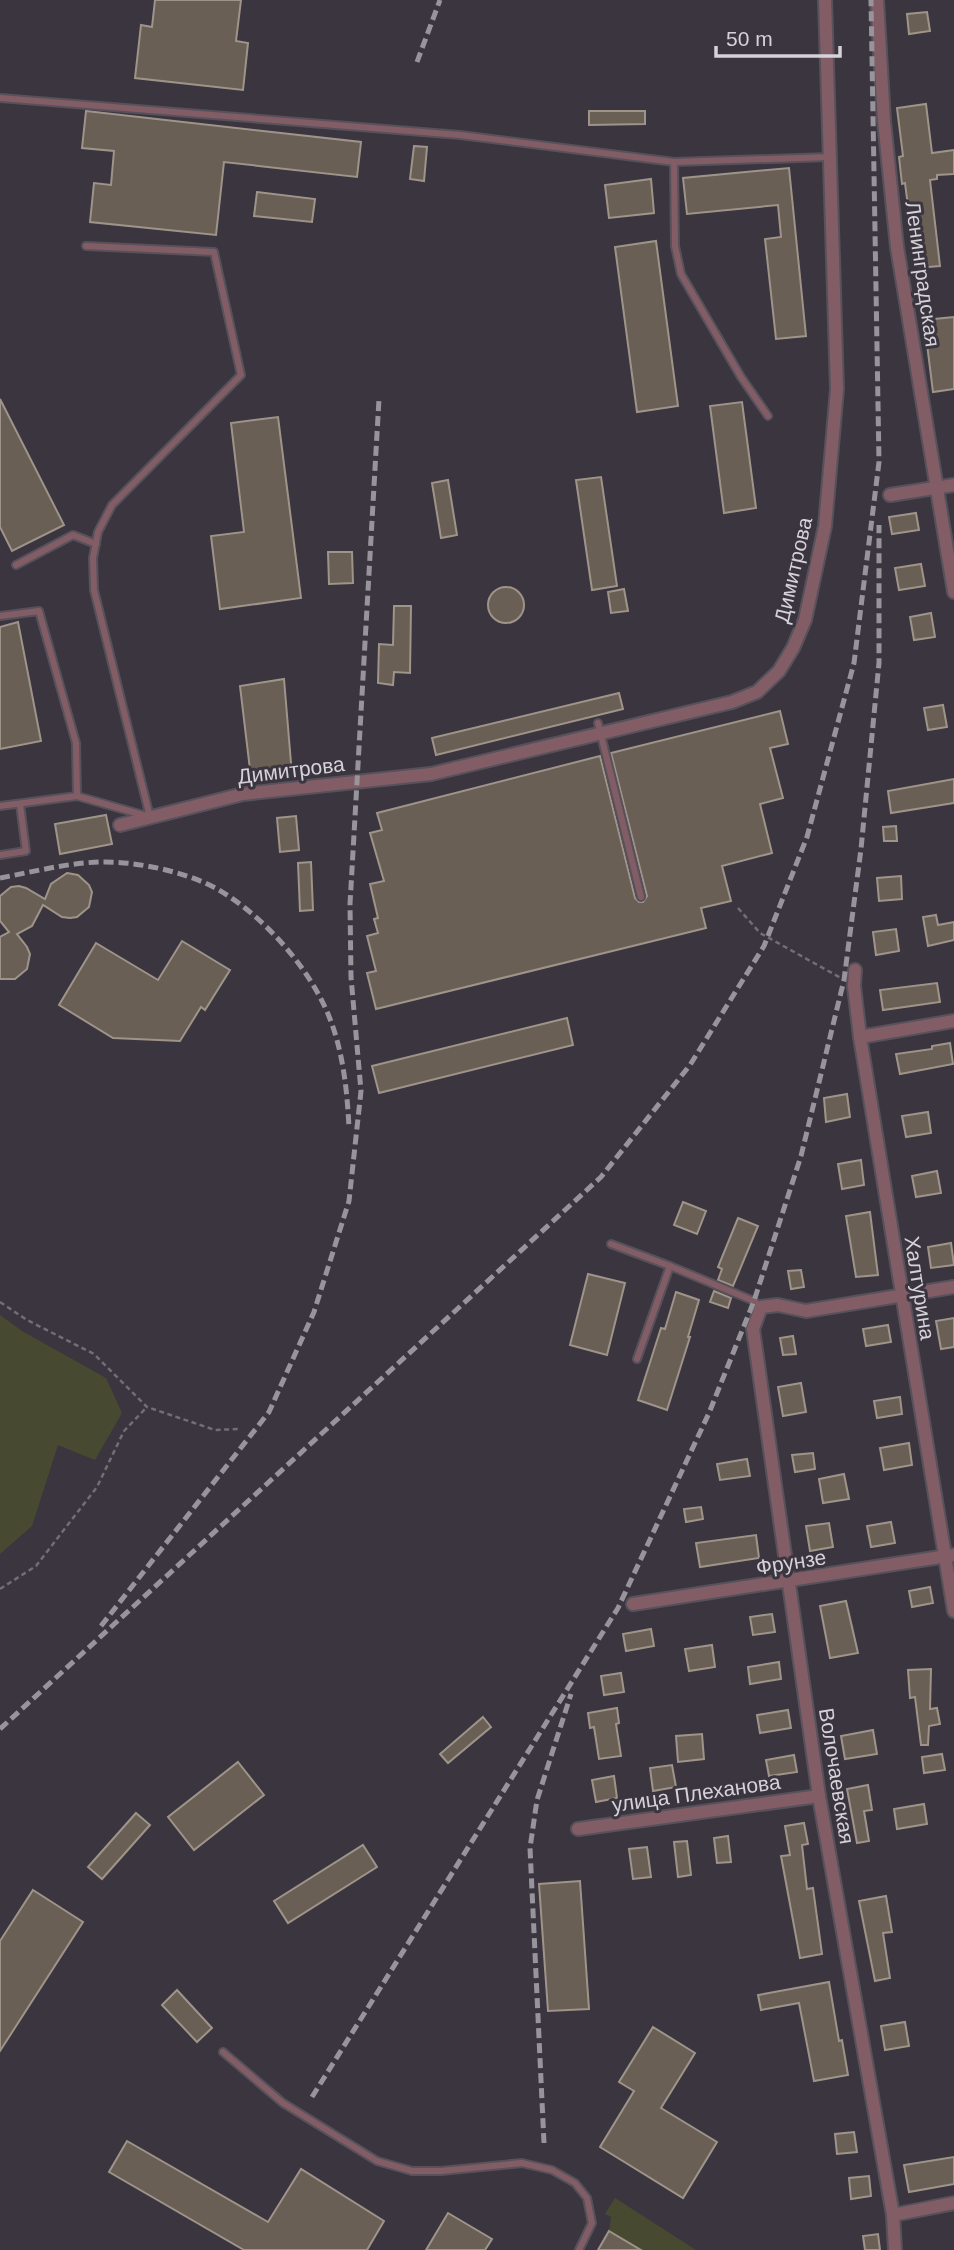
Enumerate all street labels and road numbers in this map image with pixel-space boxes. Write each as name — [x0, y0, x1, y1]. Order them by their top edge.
street label: Ленинградская — [901, 200, 945, 348]
street label: Димитрова — [770, 515, 816, 625]
street label: Димитрова — [236, 752, 346, 788]
street label: Халтурина — [900, 1234, 940, 1342]
street label: Фрунзе — [754, 1545, 828, 1579]
street label: Волочаевская — [815, 1706, 859, 1846]
street label: улица Плеханова — [610, 1770, 782, 1816]

